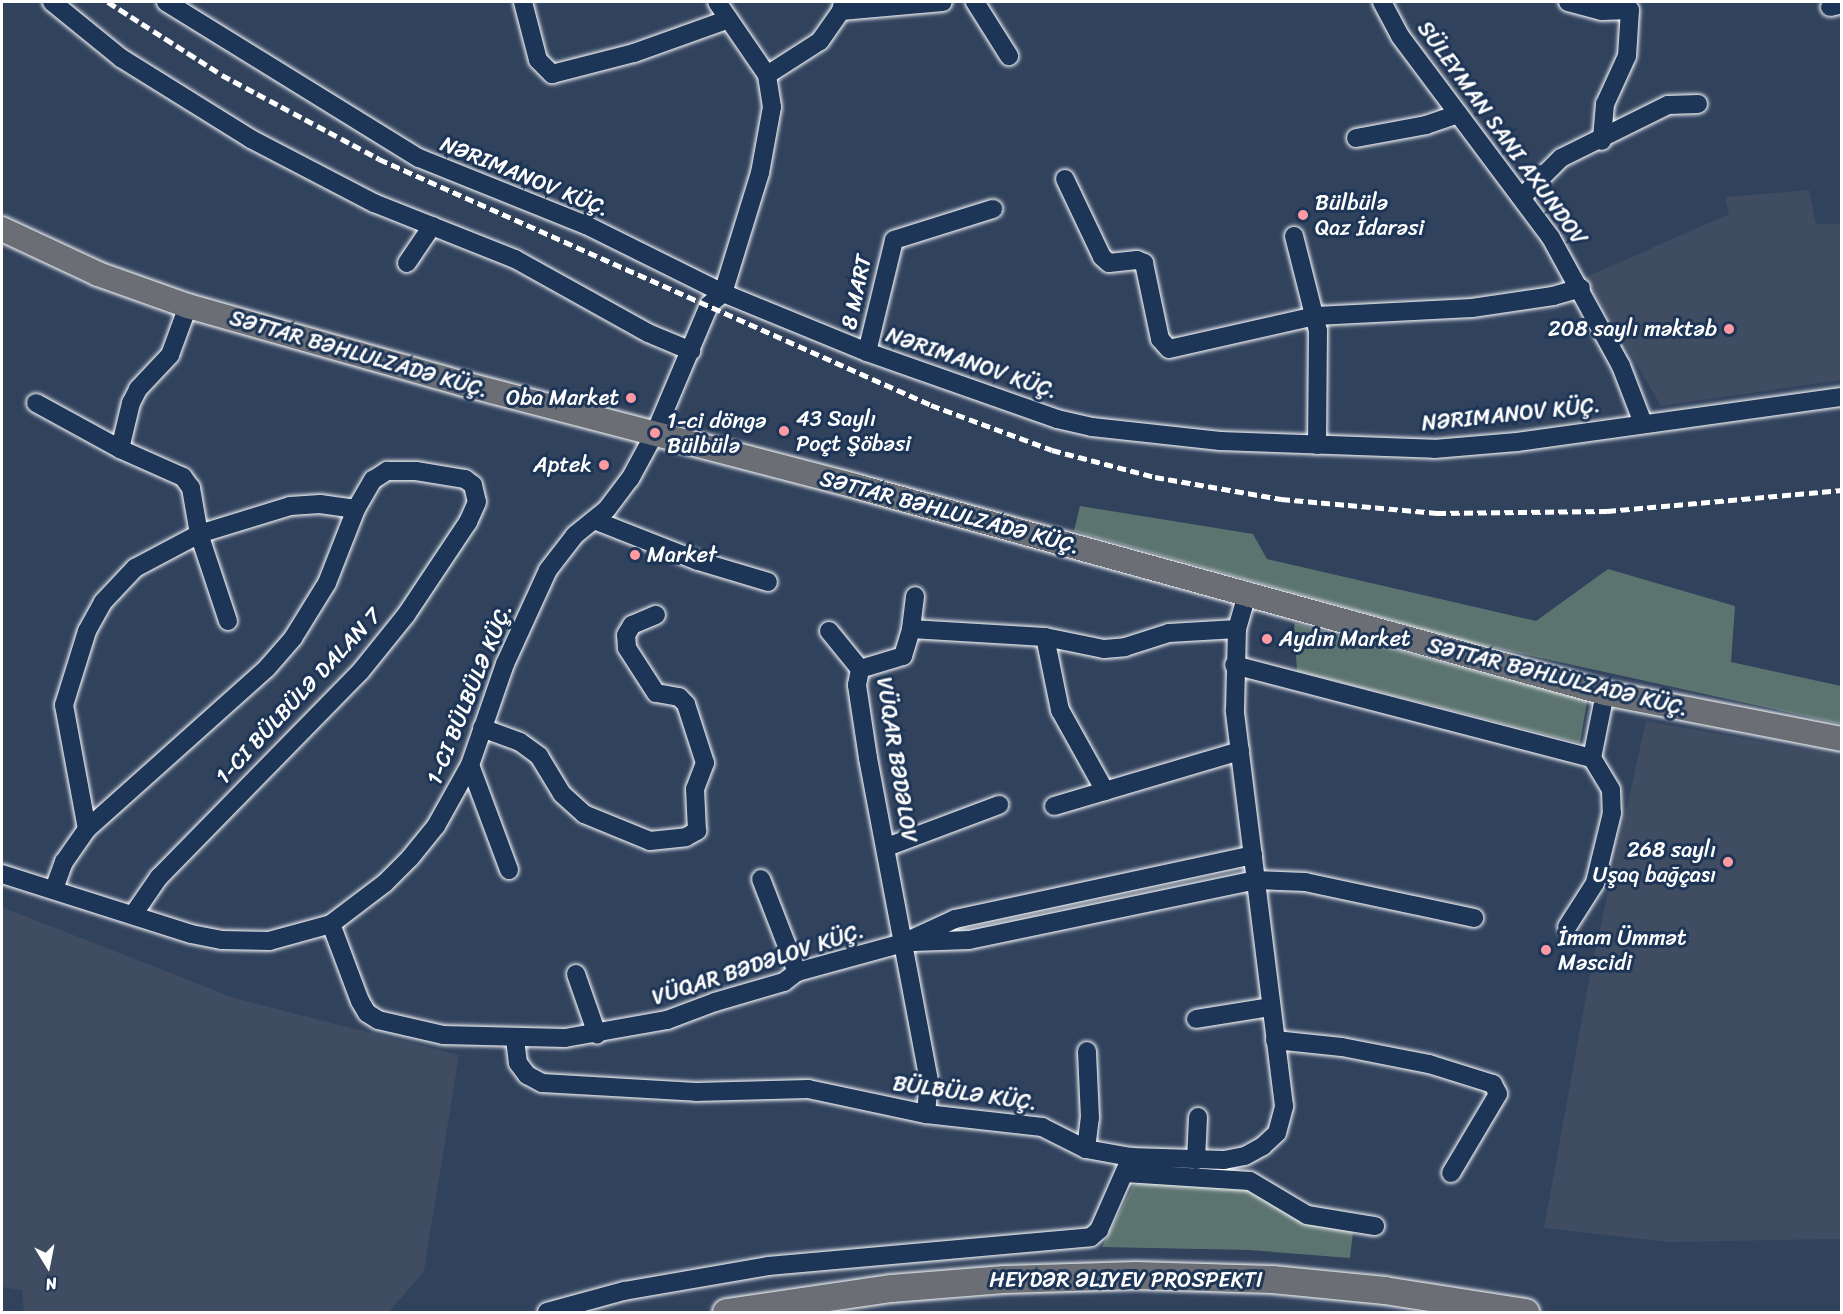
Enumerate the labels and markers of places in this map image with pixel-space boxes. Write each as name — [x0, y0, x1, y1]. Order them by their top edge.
place label: Bülbülə Qaz İdarəsi — [1315, 189, 1424, 240]
marker: Bülbülə Qaz İdarəsi — [1296, 208, 1310, 222]
place label: 208 saylı məktəb — [1548, 316, 1717, 342]
marker: 208 saylı məktəb — [1722, 322, 1736, 336]
place label: Oba Market — [506, 385, 619, 411]
marker: Oba Market — [624, 391, 638, 405]
place label: 43 Saylı Poçt Şöbəsi — [796, 405, 911, 457]
place label: 1-ci döngə Bülbülə — [667, 407, 766, 458]
marker: 43 Saylı Poçt Şöbəsi — [777, 424, 791, 438]
marker: 1-ci döngə Bülbülə — [648, 426, 662, 440]
place label: Aptek — [533, 452, 592, 478]
marker: Aptek — [597, 458, 611, 472]
place label: Market — [647, 542, 717, 568]
marker: Market — [628, 548, 642, 562]
place label: Aydın Market — [1279, 626, 1410, 652]
marker: Aydın Market — [1260, 632, 1274, 646]
place label: 268 saylı Uşaq bağçası — [1591, 836, 1716, 888]
marker: 268 saylı Uşaq bağçası — [1721, 855, 1735, 869]
place label: İmam Ümmət Məscidi — [1558, 924, 1687, 975]
marker: İmam Ümmət Məscidi — [1539, 943, 1553, 957]

